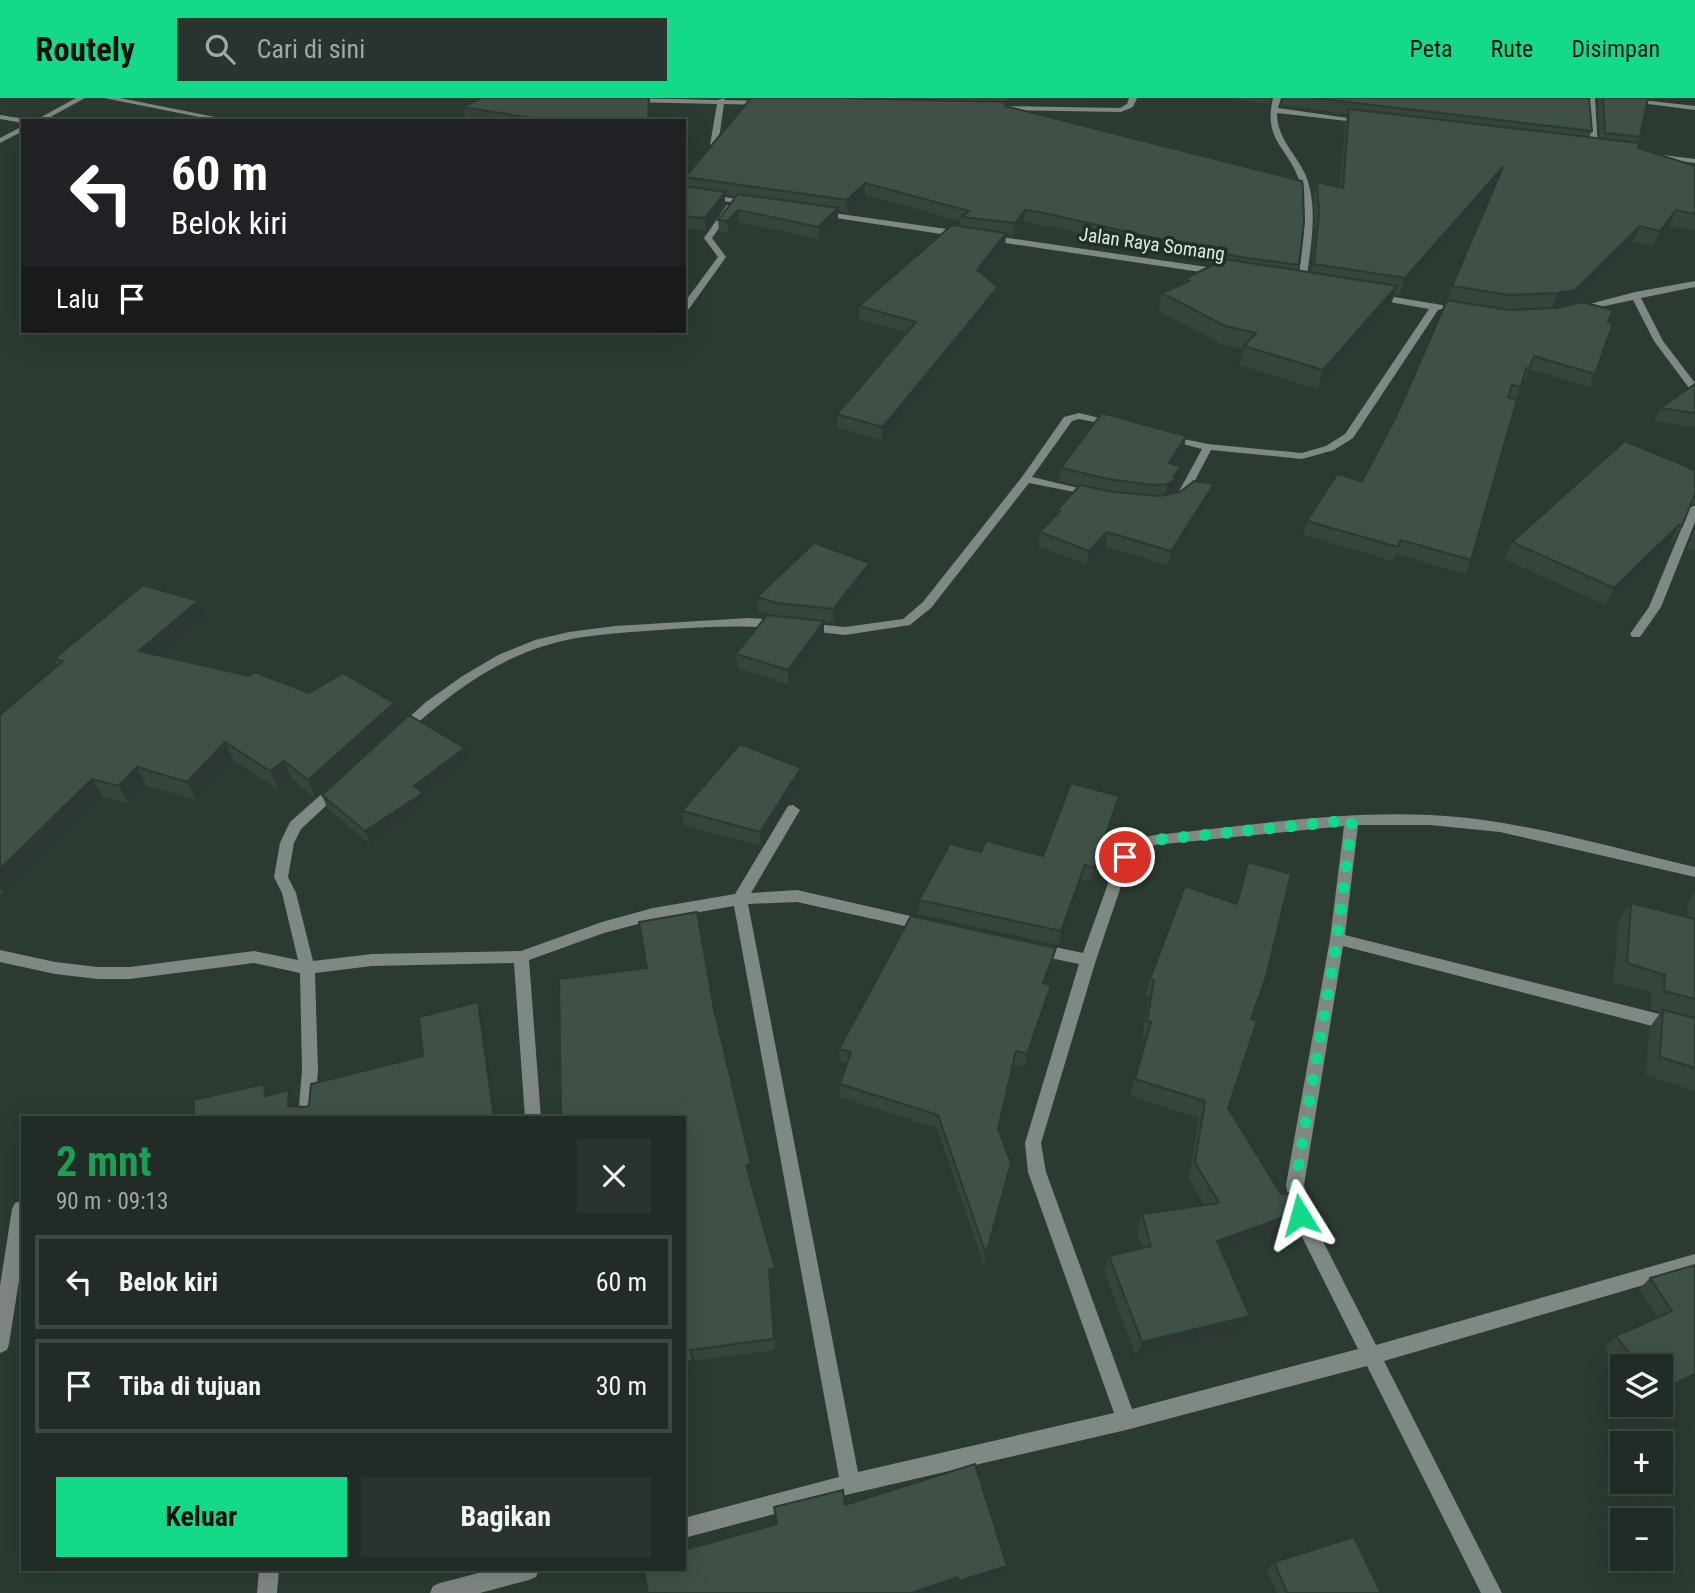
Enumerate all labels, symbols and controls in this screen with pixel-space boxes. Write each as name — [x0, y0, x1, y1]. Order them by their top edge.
search box — [177, 18, 667, 81]
text: Routely — [35, 30, 135, 69]
icon: search — [201, 30, 239, 68]
text: Cari di sini — [257, 34, 365, 64]
text: Peta — [1410, 35, 1453, 63]
text: Rute — [1491, 35, 1533, 63]
text: Disimpan — [1571, 35, 1660, 63]
text: 60 m — [171, 145, 268, 202]
icon: left — [56, 147, 147, 238]
text: Belok kiri — [171, 204, 288, 242]
street label: Jalan Raya Somang — [1078, 222, 1226, 266]
icon: arrive — [113, 280, 151, 318]
text: Lalu — [56, 284, 99, 314]
pin — [1095, 827, 1155, 887]
icon: arrive — [1106, 838, 1144, 876]
text: 2 mnt — [56, 1137, 152, 1186]
button: close — [577, 1139, 651, 1213]
position arrow — [1263, 1178, 1337, 1252]
text: 90 m · 09:13 — [56, 1188, 168, 1215]
icon: left — [60, 1263, 98, 1301]
text: Belok kiri — [119, 1267, 218, 1297]
text: 60 m — [596, 1267, 647, 1297]
map controls — [1610, 1354, 1673, 1571]
button: layers — [1610, 1354, 1673, 1417]
icon: arrive — [60, 1367, 98, 1405]
text: Tiba di tujuan — [119, 1371, 261, 1401]
text: 30 m — [596, 1371, 647, 1401]
button: + — [1610, 1431, 1673, 1494]
button: Keluar — [56, 1477, 347, 1557]
button: Bagikan — [361, 1477, 651, 1557]
button: − — [1610, 1508, 1673, 1571]

